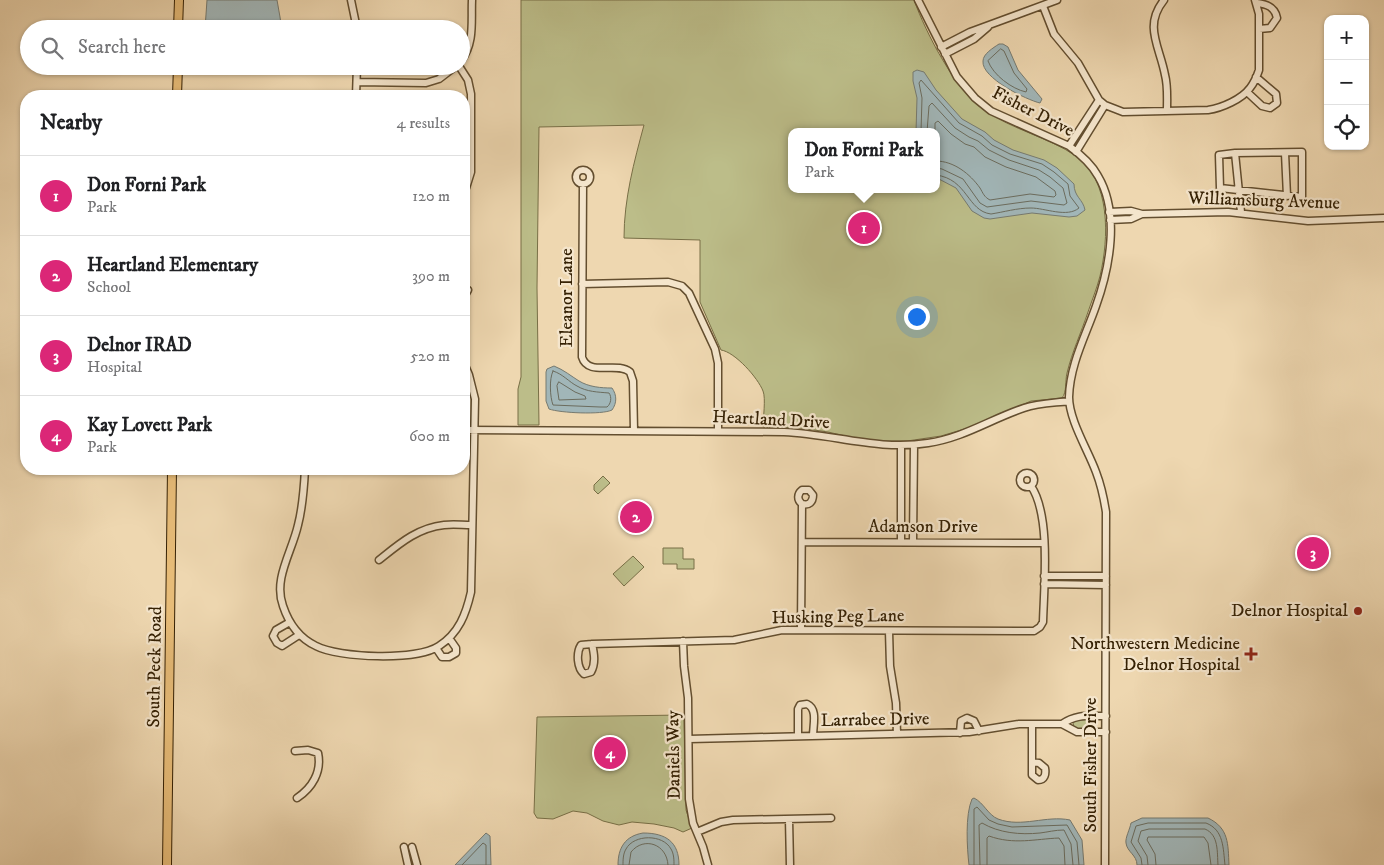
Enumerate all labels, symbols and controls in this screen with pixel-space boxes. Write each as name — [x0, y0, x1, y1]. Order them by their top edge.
map controls — [1324, 15, 1369, 150]
button: + — [1324, 15, 1369, 60]
search box — [20, 20, 470, 75]
icon: search — [38, 34, 66, 62]
text: Search here — [78, 36, 166, 59]
button: − — [1324, 60, 1369, 105]
street label: Fisher Drive — [988, 82, 1078, 142]
button: locate — [1324, 105, 1369, 150]
text: Nearby — [40, 110, 102, 136]
text: 4 results — [397, 113, 450, 133]
popup — [788, 128, 940, 193]
text: Don Forni Park — [804, 139, 924, 162]
text: Park — [804, 162, 834, 182]
text: Don Forni Park — [87, 174, 206, 197]
text: 1 — [53, 186, 59, 206]
text: 120 m — [412, 186, 450, 206]
street label: Williamsburg Avenue — [1187, 187, 1340, 215]
text: Park — [87, 197, 117, 217]
pin: 1 — [848, 209, 880, 247]
street label: Eleanor Lane — [556, 248, 578, 348]
text: Heartland Elementary — [87, 254, 258, 277]
text: 2 — [52, 266, 60, 286]
text: 390 m — [412, 266, 450, 286]
text: School — [87, 277, 131, 297]
your location — [904, 304, 930, 330]
text: Delnor IRAD — [87, 334, 192, 357]
text: 3 — [53, 346, 59, 366]
text: 520 m — [410, 346, 450, 366]
text: Hospital — [87, 357, 142, 377]
street label: Heartland Drive — [712, 406, 830, 434]
text: Kay Lovett Park — [87, 414, 212, 437]
text: 4 — [51, 426, 61, 446]
text: 600 m — [409, 426, 450, 446]
text: Park — [87, 437, 117, 457]
pin: 2 — [620, 498, 652, 536]
street label: Adamson Drive — [868, 516, 978, 538]
pin: 3 — [1297, 534, 1329, 572]
place label: Delnor Hospital — [1231, 600, 1349, 622]
street label: Husking Peg Lane — [771, 605, 905, 629]
marker: Delnor Hospital — [1352, 605, 1364, 617]
street label: South Peck Road — [143, 606, 167, 728]
place label: Northwestern Medicine Delnor Hospital — [1071, 633, 1241, 676]
marker: Northwestern Medicine Delnor Hospital — [1244, 647, 1258, 661]
street label: South Fisher Drive — [1080, 697, 1102, 833]
street label: Larrabee Drive — [820, 708, 930, 732]
street label: Daniels Way — [662, 710, 686, 800]
pin: 4 — [594, 734, 626, 772]

